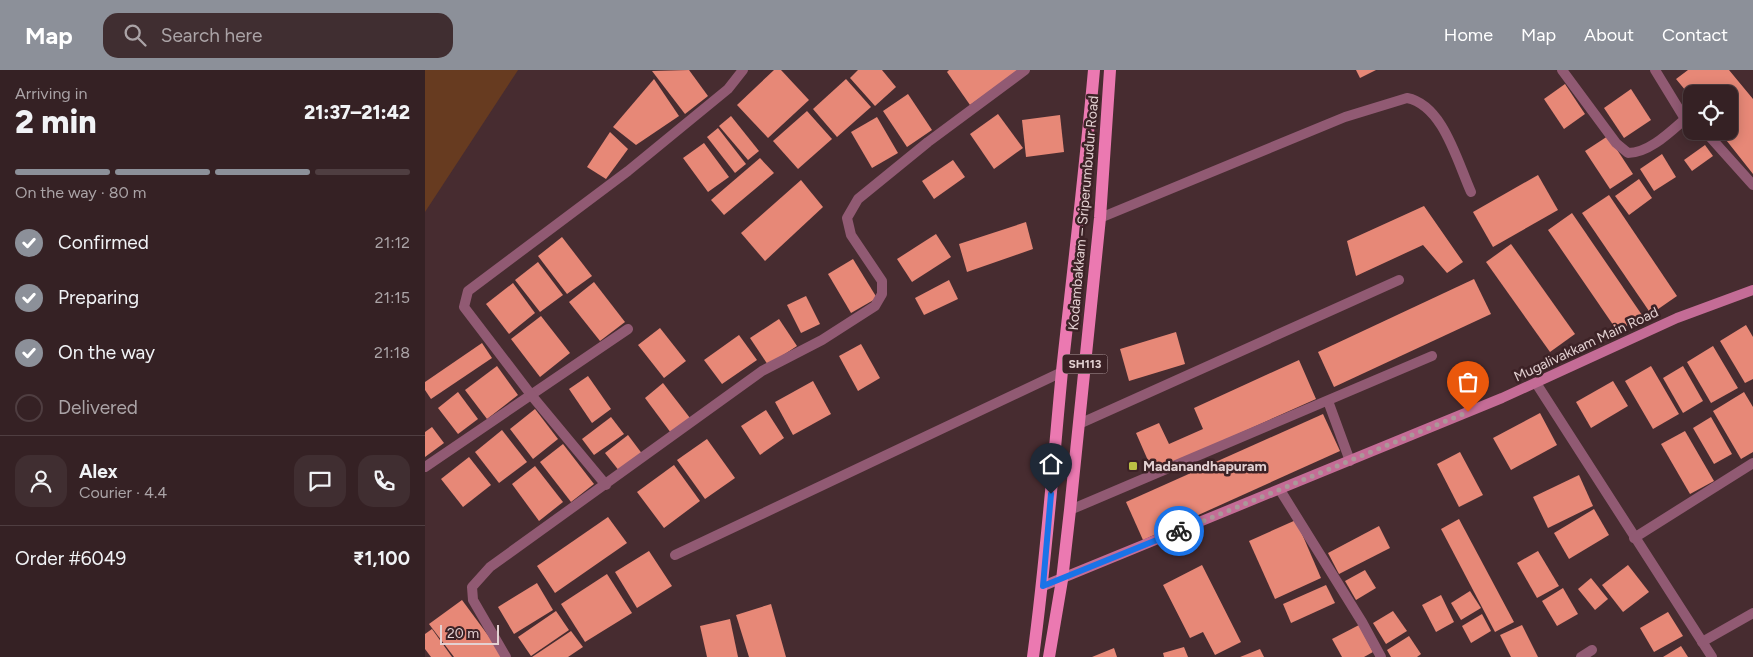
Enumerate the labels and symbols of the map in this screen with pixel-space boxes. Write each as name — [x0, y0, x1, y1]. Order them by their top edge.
street label: Kodambakkam – Sriperumbudur Road — [1065, 95, 1102, 331]
street label: Mugalivakkam Main Road — [1511, 304, 1661, 385]
road number: SH113 — [1063, 354, 1107, 374]
pin — [1447, 361, 1489, 412]
pin — [1030, 443, 1072, 494]
place label: Madanandhapuram — [1143, 458, 1267, 475]
marker: Madanandhapuram — [1127, 460, 1139, 472]
courier — [1154, 506, 1204, 556]
scale bar — [440, 622, 499, 645]

